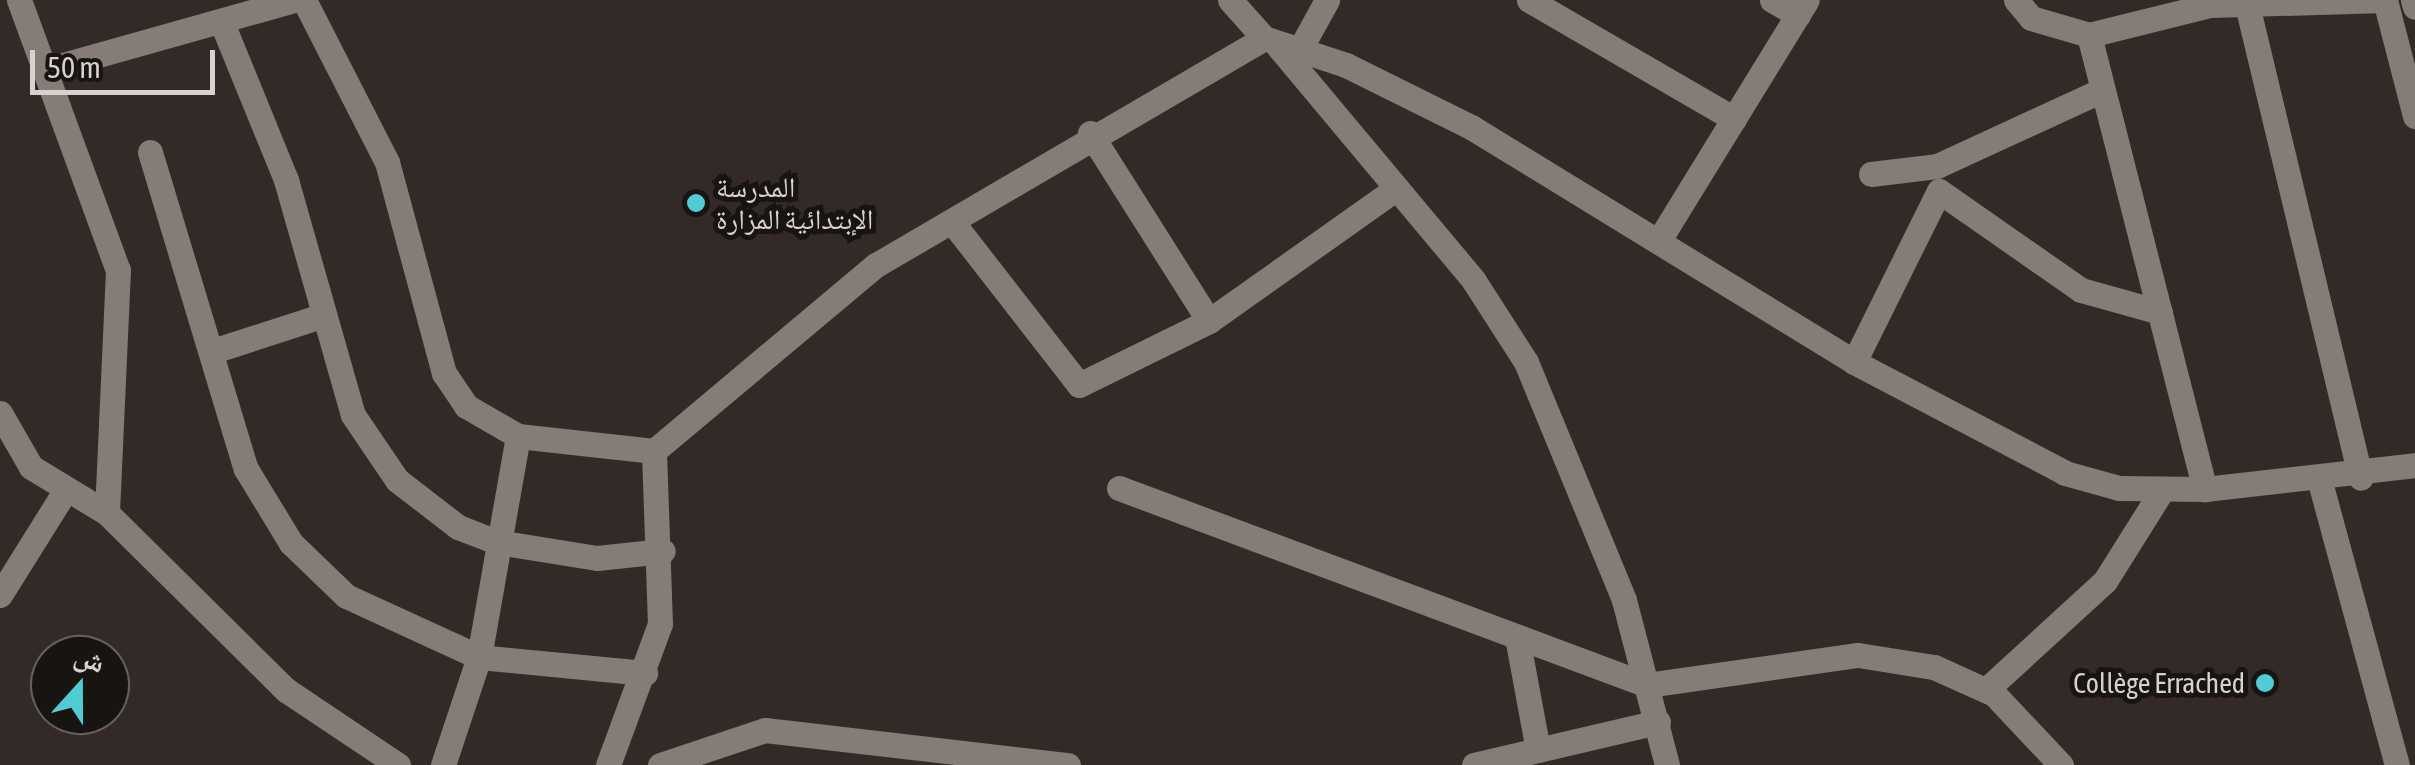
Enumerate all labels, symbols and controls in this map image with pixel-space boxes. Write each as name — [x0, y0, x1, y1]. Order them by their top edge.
scale bar — [35, 30, 220, 92]
text: 50 m — [47, 50, 101, 84]
place label: المدرسة الإبتدائية المزارة — [716, 170, 874, 236]
marker: المدرسة الإبتدائية المزارة — [685, 192, 707, 214]
north arrow — [30, 635, 130, 735]
text: ش — [70, 639, 110, 679]
place label: Collège Errached — [2073, 666, 2245, 700]
marker: Collège Errached — [2254, 672, 2276, 694]

